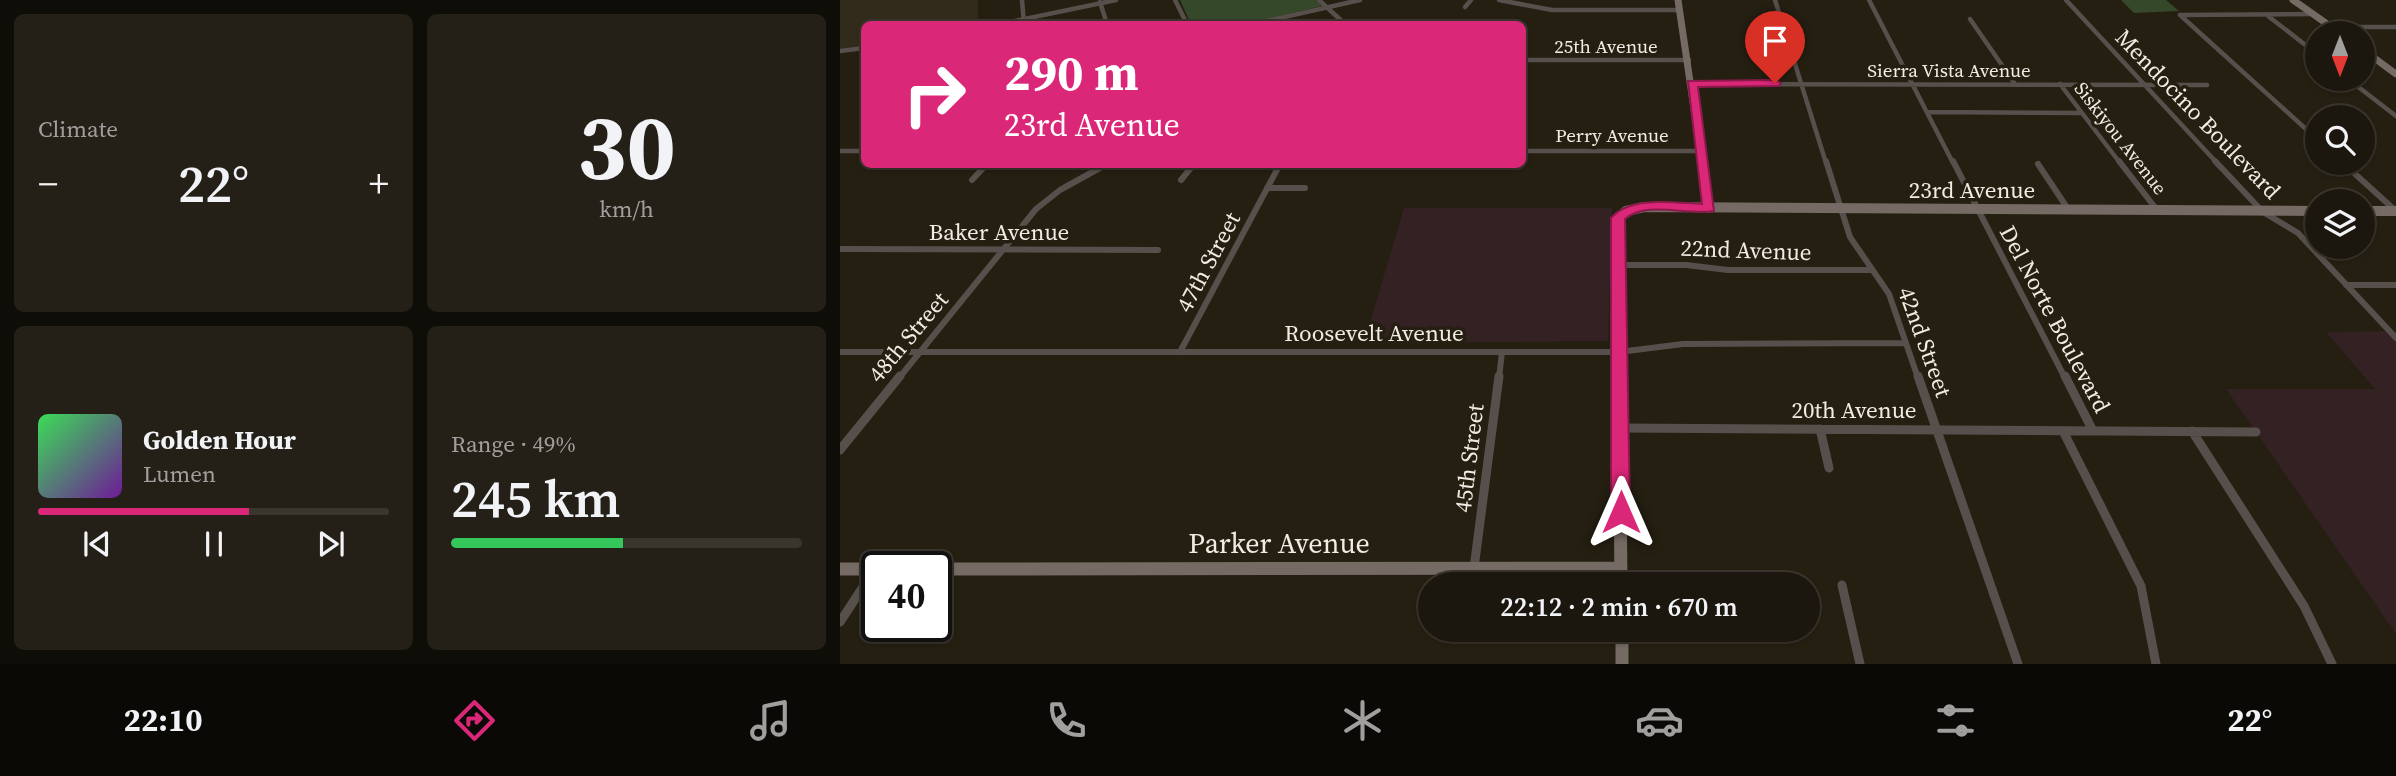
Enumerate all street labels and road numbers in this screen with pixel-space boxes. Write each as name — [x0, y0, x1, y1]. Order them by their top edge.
street label: Mendocino Boulevard — [2108, 22, 2288, 206]
street label: 25th Avenue — [1554, 33, 1658, 59]
street label: Sierra Vista Avenue — [1867, 57, 2031, 83]
street label: Siskiyou Avenue — [2069, 76, 2173, 200]
street label: Perry Avenue — [1555, 122, 1669, 148]
street label: 23rd Avenue — [1909, 174, 2035, 206]
street label: 47th Street — [1168, 206, 1248, 318]
street label: Baker Avenue — [929, 216, 1069, 248]
street label: Del Norte Boulevard — [1992, 220, 2118, 418]
street label: 22nd Avenue — [1680, 232, 1812, 268]
street label: 42nd Street — [1890, 283, 1960, 402]
street label: 48th Street — [861, 285, 956, 389]
street label: Roosevelt Avenue — [1284, 317, 1464, 349]
street label: 20th Avenue — [1791, 394, 1917, 426]
street label: 45th Street — [1446, 401, 1492, 514]
street label: Parker Avenue — [1188, 524, 1370, 562]

